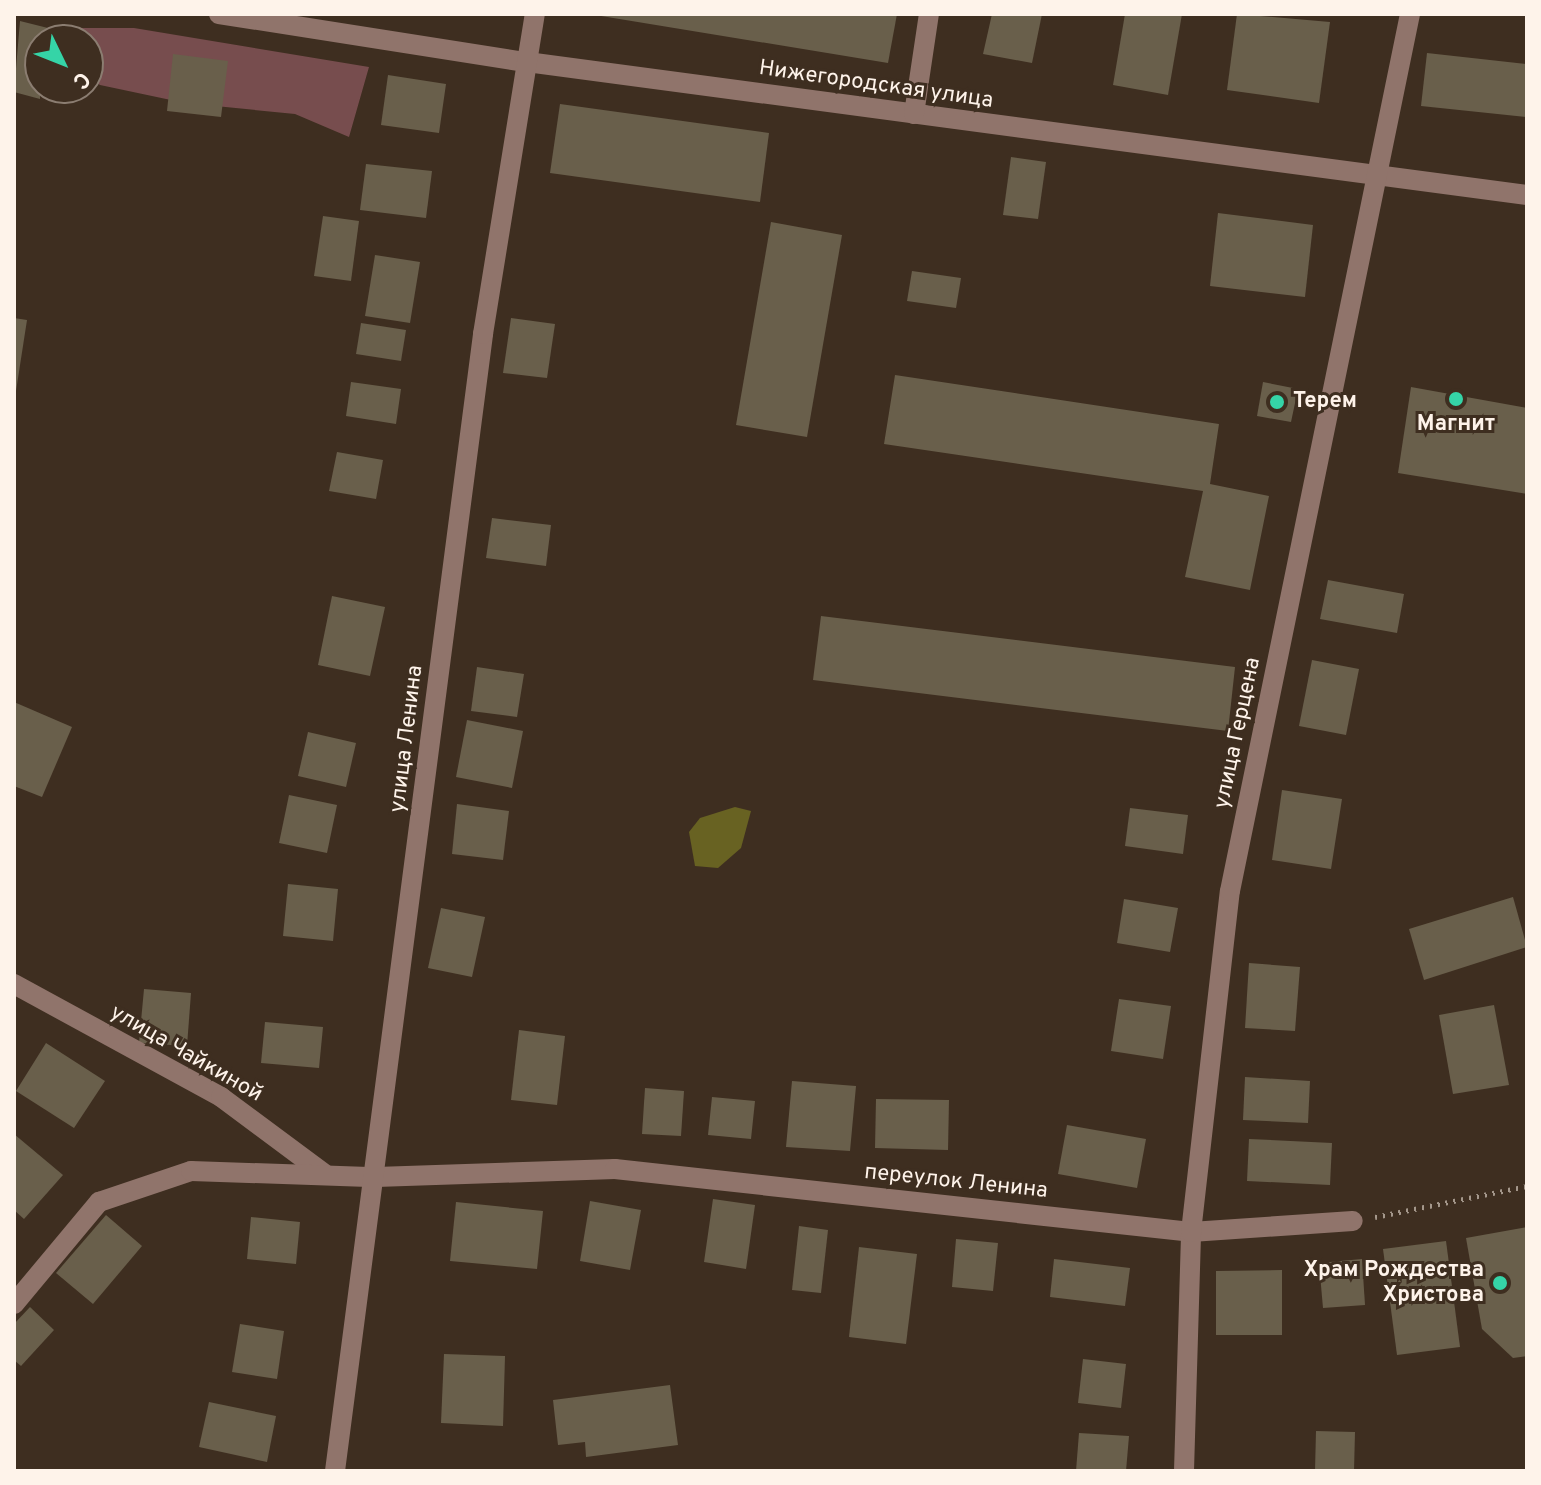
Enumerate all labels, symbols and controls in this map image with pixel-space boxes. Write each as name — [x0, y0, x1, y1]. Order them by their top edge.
north arrow — [24, 24, 104, 104]
street label: Нижегородская улица — [757, 55, 995, 115]
text: С — [66, 65, 95, 94]
place label: Терем — [1293, 389, 1357, 415]
marker: Магнит — [1447, 390, 1465, 408]
marker: Терем — [1268, 393, 1286, 411]
place label: Магнит — [1417, 412, 1495, 438]
street label: улица Герцена — [1209, 655, 1267, 811]
street label: улица Ленина — [385, 664, 429, 814]
street label: улица Чайкиной — [105, 1000, 267, 1108]
street label: переулок Ленина — [863, 1159, 1049, 1205]
place label: Храм Рождества Христова — [1304, 1257, 1484, 1308]
marker: Храм Рождества Христова — [1491, 1274, 1509, 1292]

